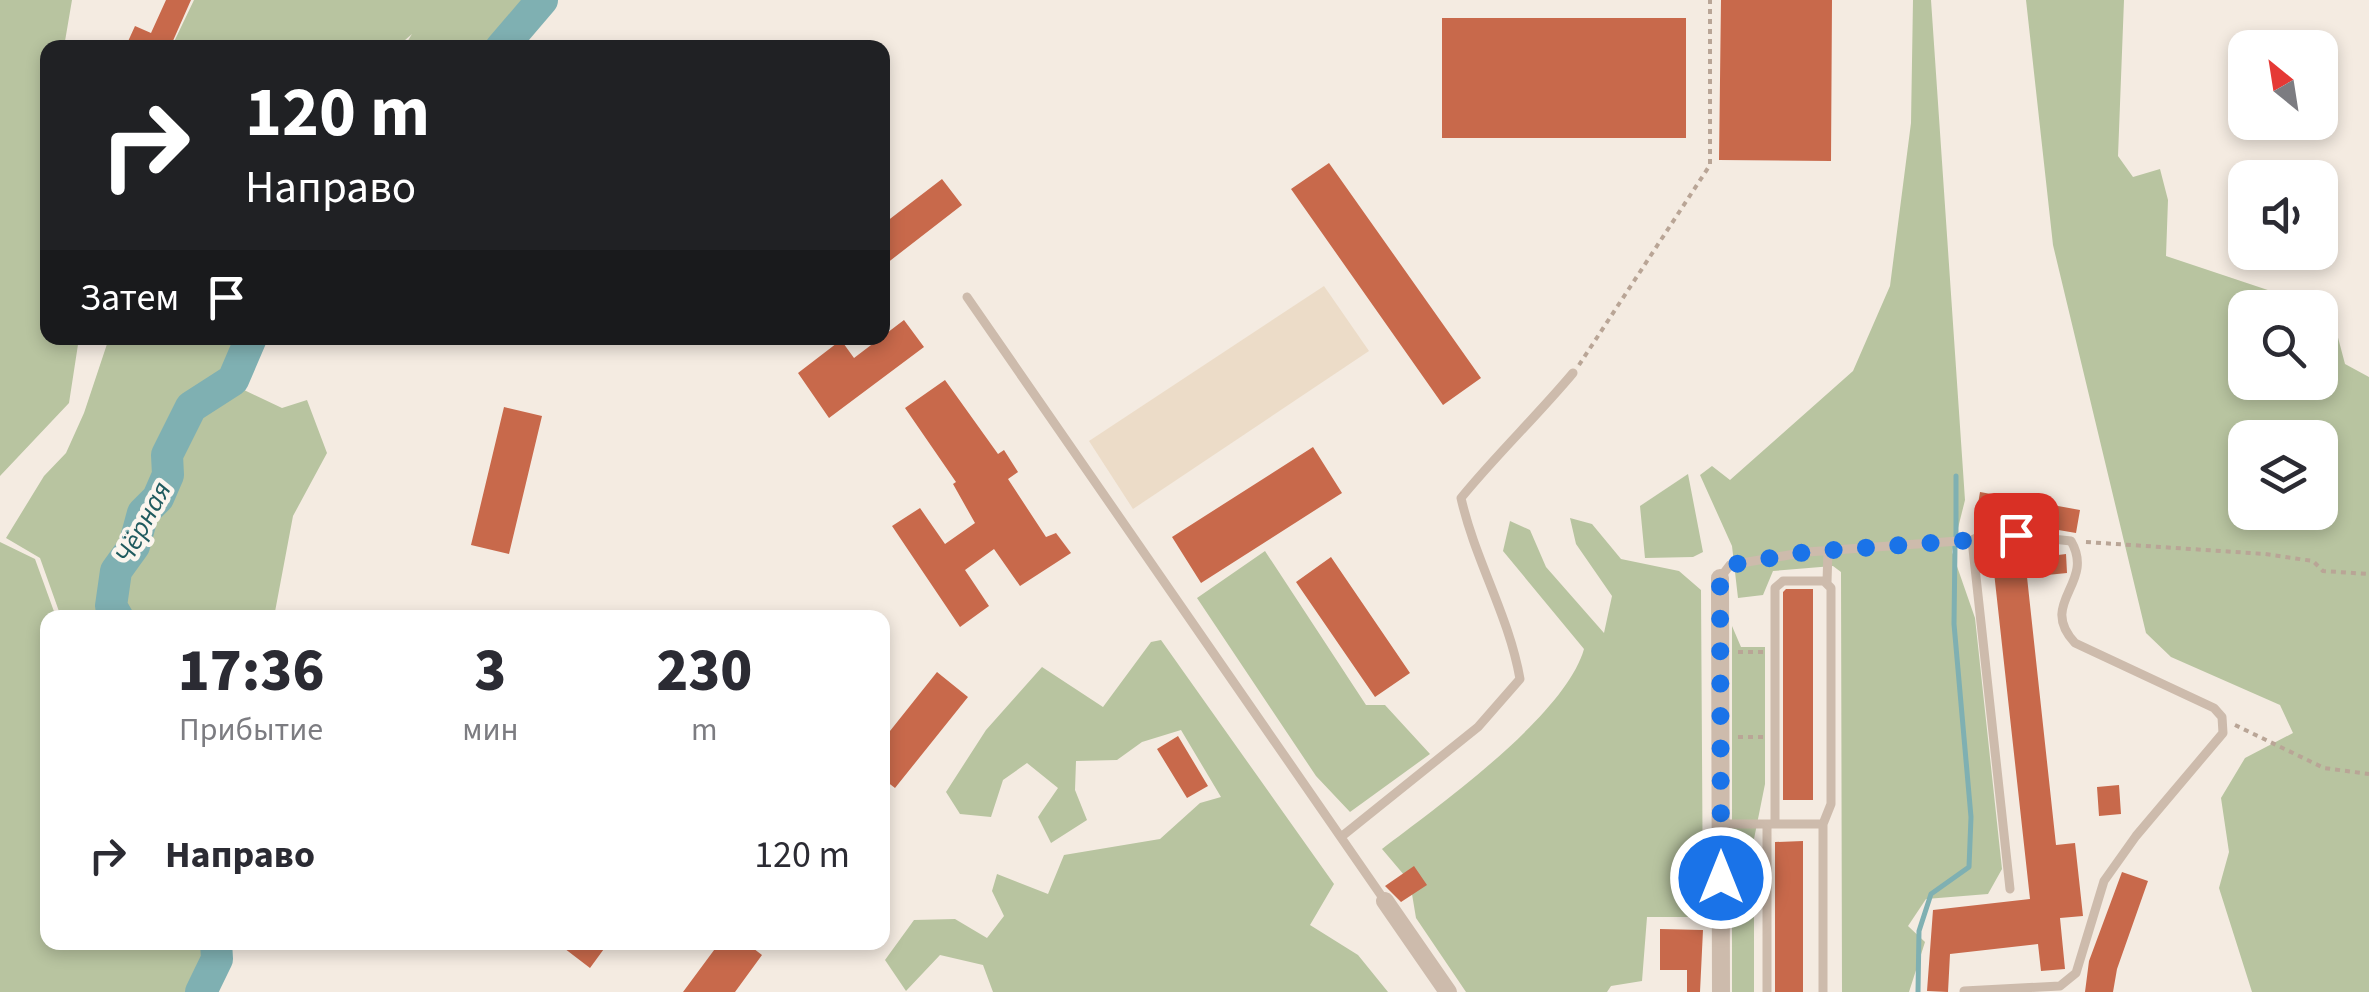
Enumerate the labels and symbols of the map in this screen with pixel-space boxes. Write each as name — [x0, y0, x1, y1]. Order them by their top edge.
north arrow — [2228, 30, 2338, 140]
water label: Чёрная — [105, 474, 181, 571]
pin — [1974, 493, 2059, 578]
position arrow — [1669, 826, 1773, 930]

